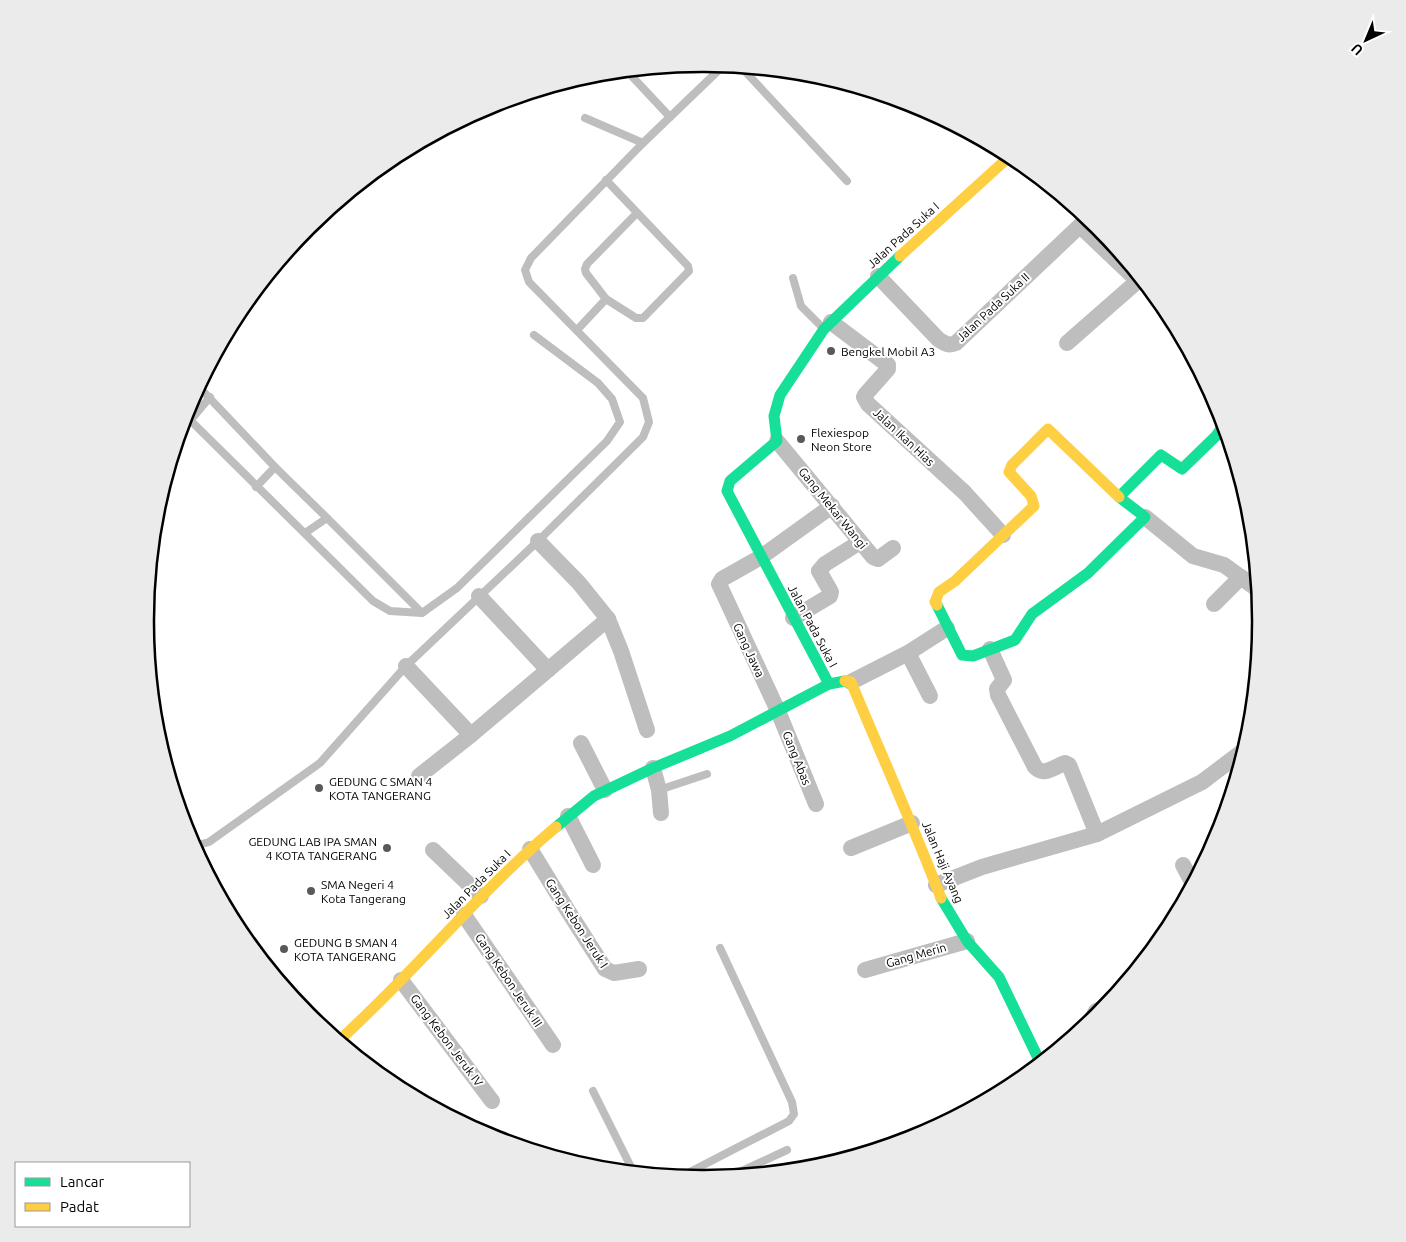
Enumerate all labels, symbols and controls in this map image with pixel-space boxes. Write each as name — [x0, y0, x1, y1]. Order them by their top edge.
north arrow — [1341, 15, 1391, 65]
text: U — [1348, 40, 1366, 59]
street label: Jalan Pada Suka I — [865, 200, 941, 270]
street label: Jalan Pada Suka II — [954, 270, 1032, 344]
marker: Bengkel Mobil A3 — [825, 345, 837, 357]
place label: Bengkel Mobil A3 — [841, 345, 935, 358]
street label: Jalan Ikan Hias — [871, 405, 937, 469]
place label: Flexiespop Neon Store — [811, 426, 872, 453]
marker: Flexiespop Neon Store — [795, 433, 807, 445]
street label: Gang Mekar Wangi — [796, 465, 870, 551]
street label: Jalan Pada Suka I — [786, 583, 840, 669]
street label: Gang Jawa — [731, 621, 767, 679]
street label: Gang Abas — [780, 729, 814, 787]
place label: GEDUNG C SMAN 4 KOTA TANGERANG — [329, 775, 433, 802]
marker: GEDUNG C SMAN 4 KOTA TANGERANG — [313, 782, 325, 794]
street label: Jalan Haji Ayang — [920, 819, 966, 905]
place label: GEDUNG LAB IPA SMAN 4 KOTA TANGERANG — [248, 835, 377, 862]
marker: GEDUNG LAB IPA SMAN 4 KOTA TANGERANG — [381, 842, 393, 854]
street label: Jalan Pada Suka I — [439, 847, 513, 921]
street label: Gang Kebon Jeruk I — [543, 876, 611, 970]
place label: SMA Negeri 4 Kota Tangerang — [321, 878, 406, 905]
marker: SMA Negeri 4 Kota Tangerang — [305, 885, 317, 897]
street label: Gang Kebon Jeruk III — [473, 931, 545, 1029]
place label: GEDUNG B SMAN 4 KOTA TANGERANG — [294, 936, 398, 963]
street label: Gang Merin — [884, 940, 948, 970]
marker: GEDUNG B SMAN 4 KOTA TANGERANG — [278, 943, 290, 955]
street label: Gang Kebon Jeruk IV — [408, 992, 486, 1089]
legend — [15, 1162, 190, 1227]
text: Lancar — [60, 1173, 105, 1190]
text: Padat — [60, 1198, 99, 1215]

